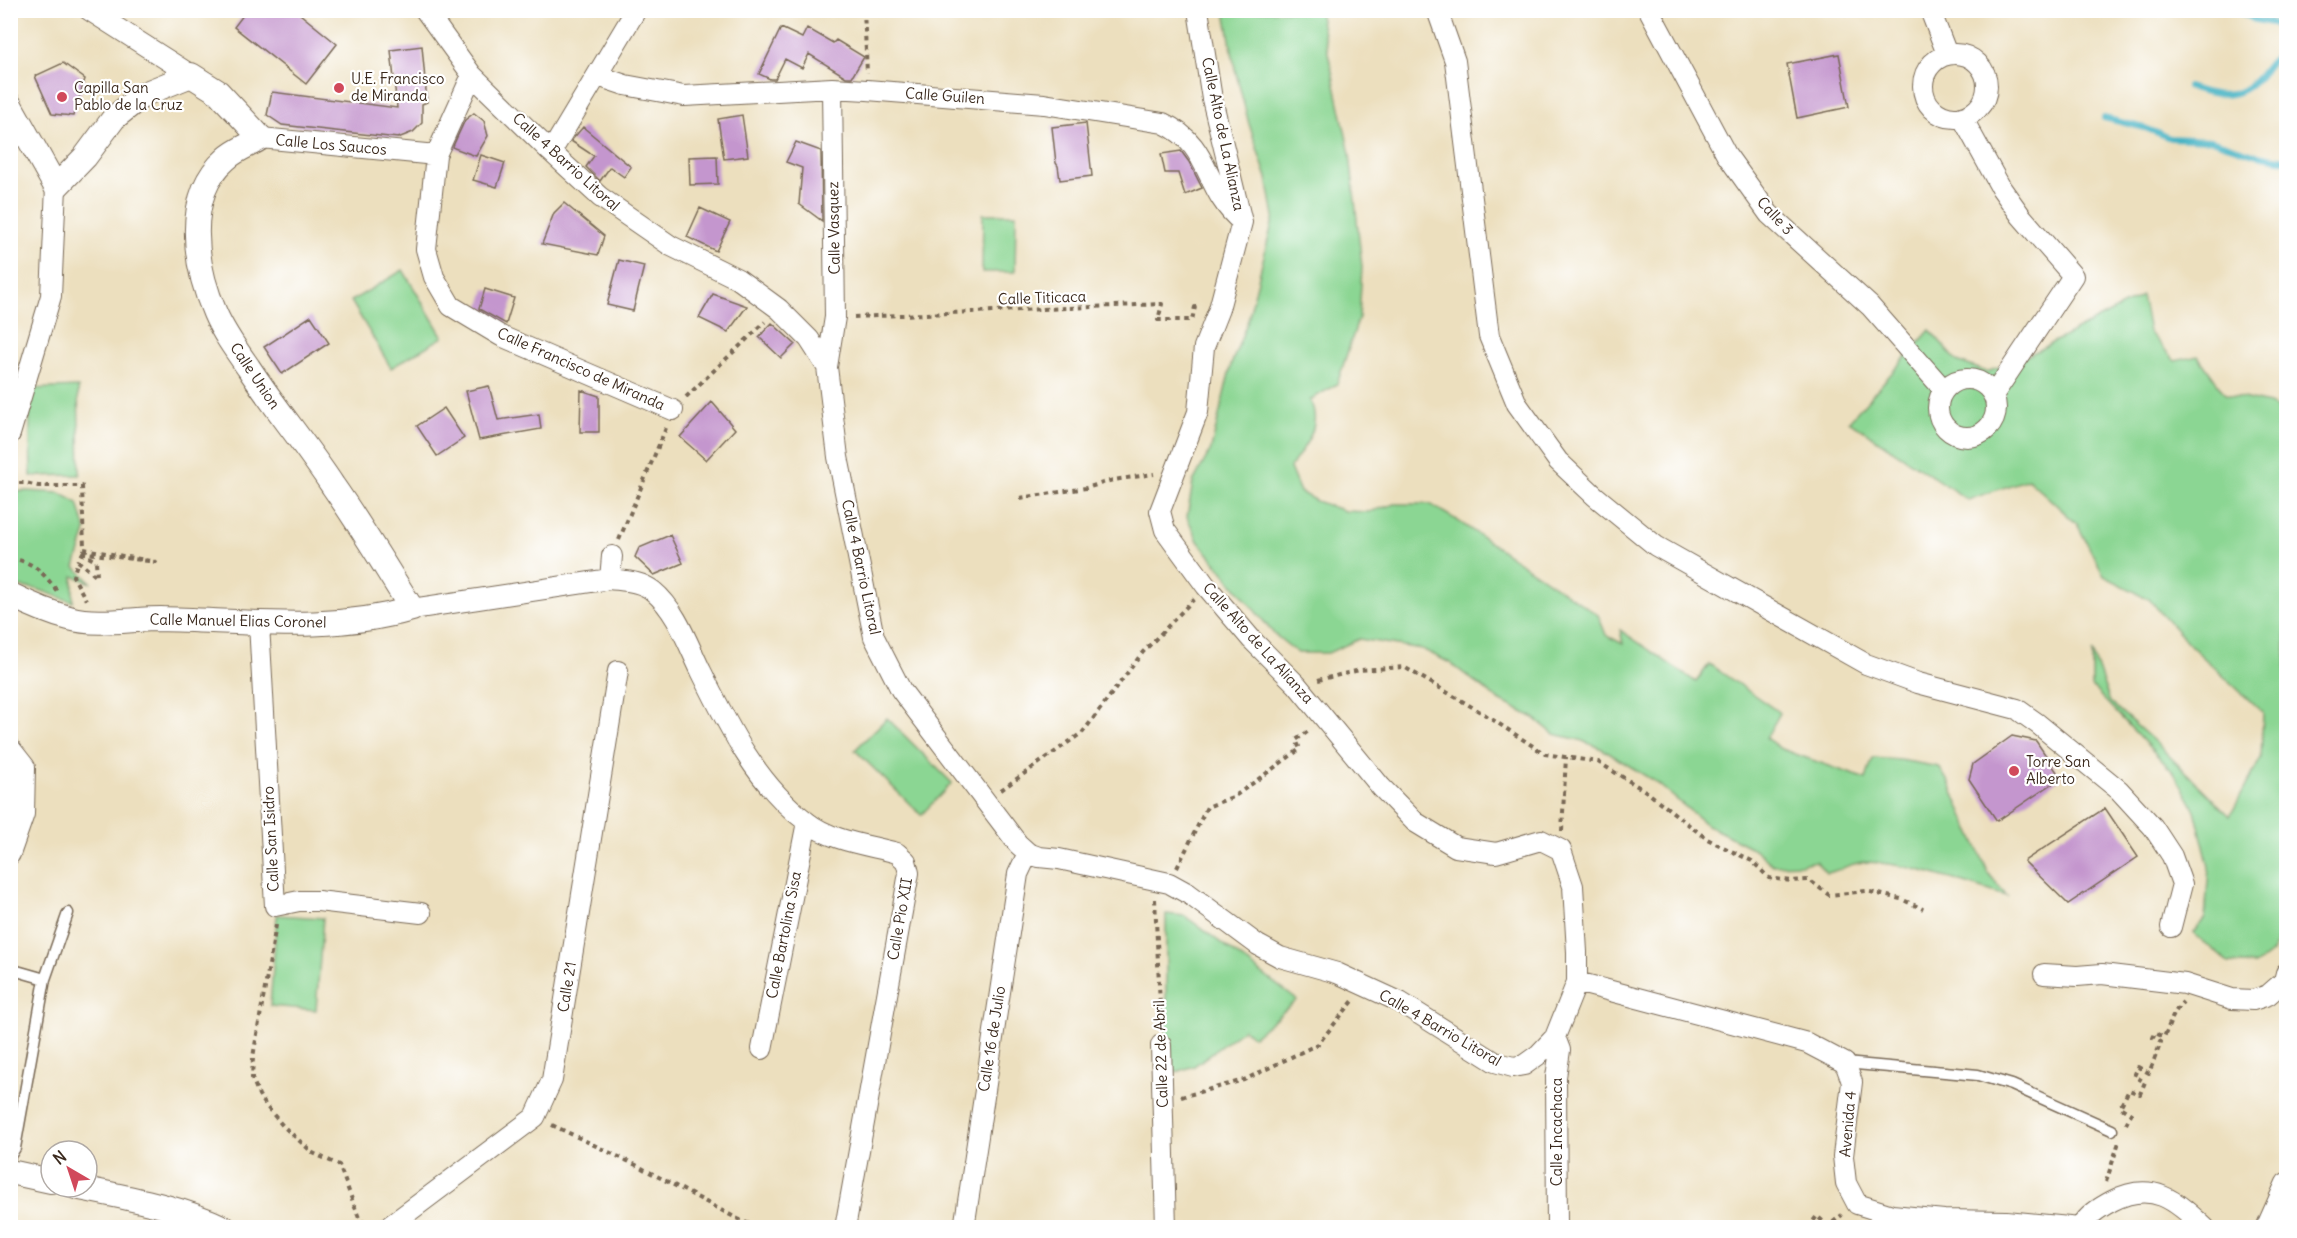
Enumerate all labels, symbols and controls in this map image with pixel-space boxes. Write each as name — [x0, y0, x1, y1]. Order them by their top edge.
street label: Calle Alto de La Alianza — [1198, 55, 1249, 213]
place label: U.E. Francisco de Miranda — [351, 69, 444, 105]
place label: Capilla San Pablo de la Cruz — [74, 78, 183, 114]
marker: U.E. Francisco de Miranda — [332, 81, 346, 95]
street label: Calle Guilen — [905, 83, 986, 108]
marker: Capilla San Pablo de la Cruz — [55, 90, 69, 104]
street label: Calle 4 Barrio Litoral — [509, 108, 624, 215]
street label: Calle Los Saucos — [275, 130, 388, 159]
street label: Calle Vasquez — [823, 181, 844, 275]
street label: Calle 3 — [1753, 193, 1798, 239]
street label: Calle Titicaca — [997, 286, 1087, 309]
street label: Calle Francisco de Miranda — [494, 323, 668, 414]
street label: Calle Union — [226, 339, 285, 413]
street label: Calle 4 Barrio Litoral — [838, 498, 885, 636]
street label: Calle Alto de La Alianza — [1199, 578, 1318, 708]
street label: Calle Manuel Elias Coronel — [149, 609, 327, 632]
place label: Torre San Alberto — [2026, 752, 2091, 788]
marker: Torre San Alberto — [2007, 764, 2021, 778]
street label: Calle San Isidro — [258, 786, 283, 892]
street label: Calle Bartolina Sisa — [762, 869, 805, 1000]
street label: Calle Pio XII — [883, 876, 916, 962]
street label: Calle 21 — [553, 960, 580, 1014]
street label: Calle 16 de Julio — [974, 985, 1009, 1093]
street label: Calle 4 Barrio Litoral — [1376, 985, 1505, 1070]
street label: Calle 22 de Abril — [1149, 1000, 1172, 1108]
street label: Calle Incachaca — [1547, 1077, 1566, 1186]
street label: Avenida 4 — [1835, 1090, 1860, 1158]
north arrow — [39, 1139, 99, 1199]
text: N — [49, 1146, 70, 1169]

